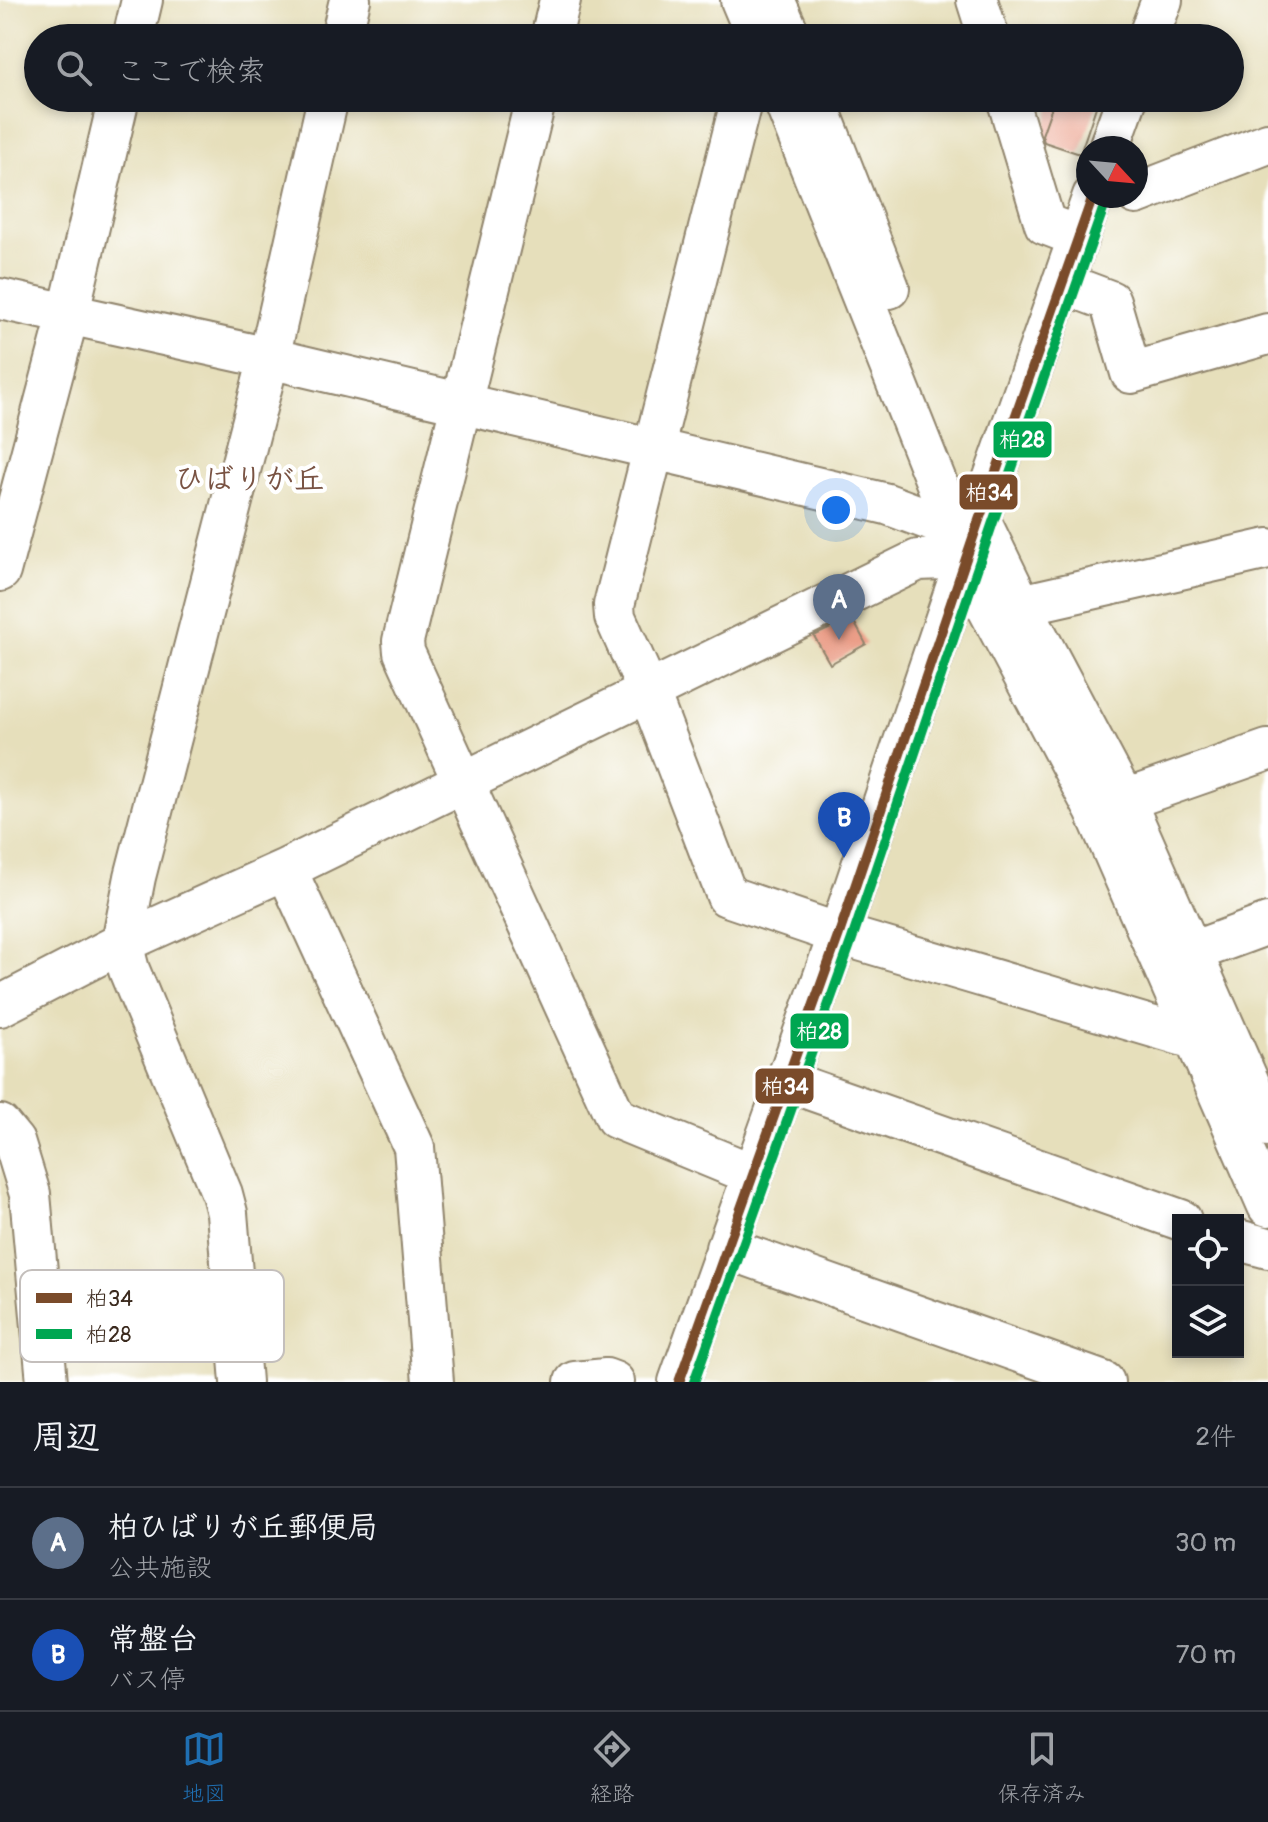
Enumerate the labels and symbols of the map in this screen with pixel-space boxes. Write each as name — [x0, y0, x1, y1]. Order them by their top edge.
north arrow — [1076, 136, 1148, 208]
line badge: 柏28 — [992, 420, 1053, 459]
text: 柏28 — [999, 426, 1045, 454]
district label: ひばりが丘 — [174, 461, 324, 498]
line badge: 柏34 — [958, 473, 1019, 511]
text: 柏34 — [965, 479, 1013, 507]
your location — [816, 490, 856, 530]
pin: A — [813, 574, 865, 640]
pin: B — [818, 792, 870, 858]
line badge: 柏28 — [789, 1012, 850, 1050]
text: 柏28 — [796, 1018, 842, 1046]
line badge: 柏34 — [754, 1067, 815, 1105]
text: 柏34 — [761, 1073, 809, 1101]
legend — [20, 1270, 284, 1362]
text: 柏34 — [86, 1285, 133, 1313]
text: 柏28 — [86, 1321, 131, 1349]

